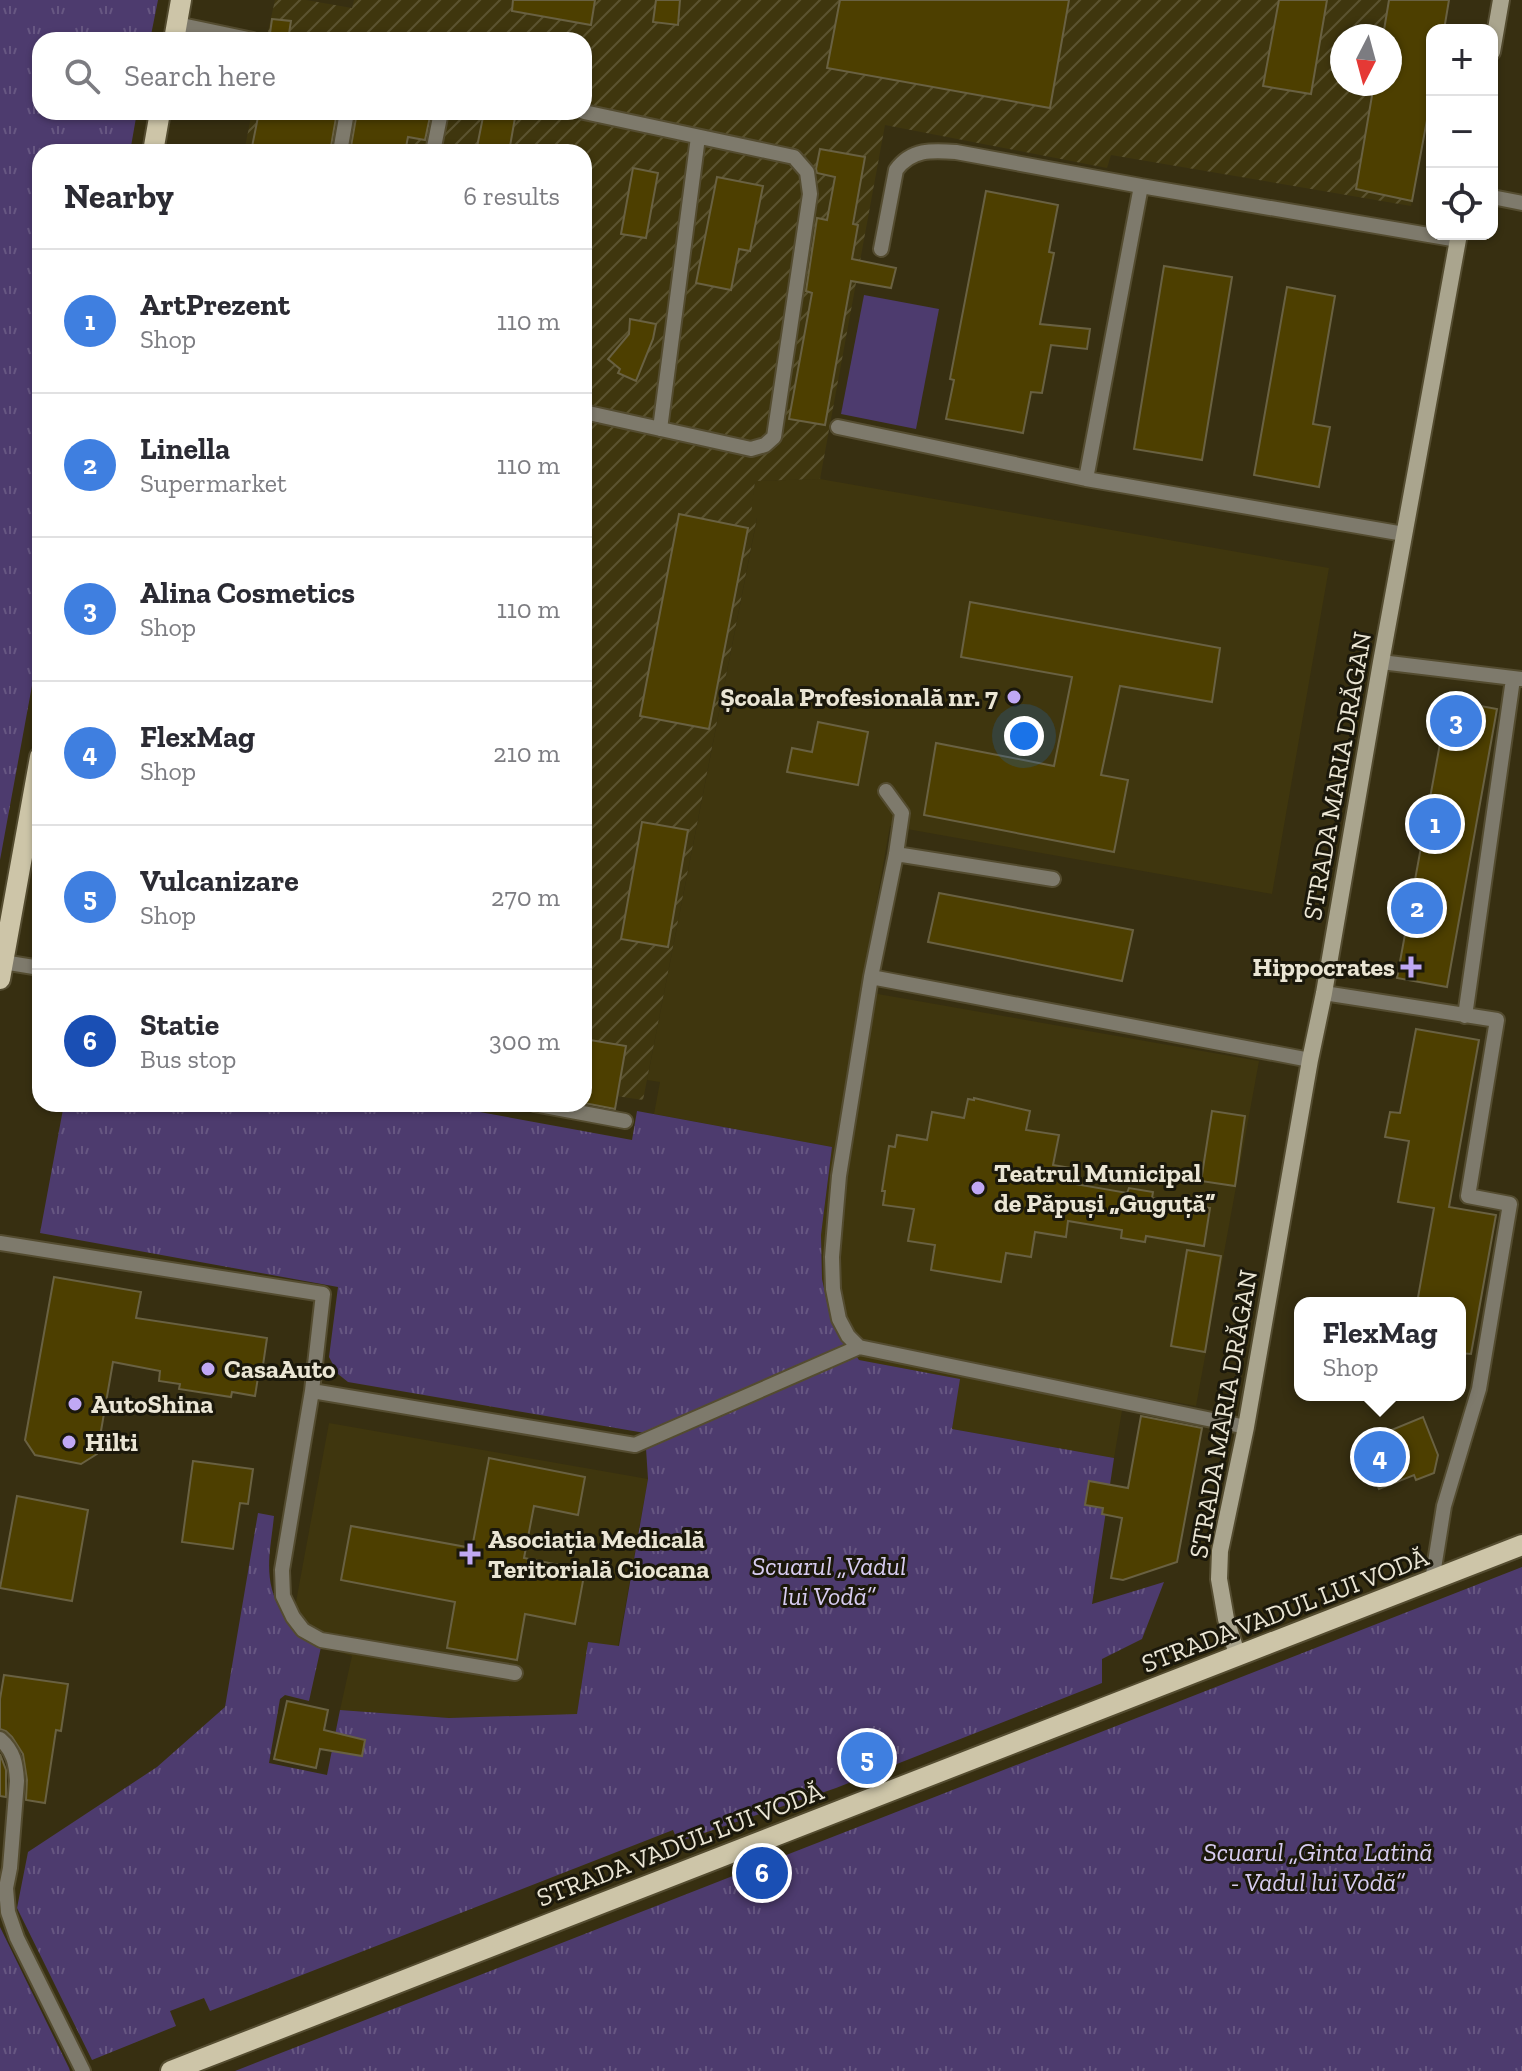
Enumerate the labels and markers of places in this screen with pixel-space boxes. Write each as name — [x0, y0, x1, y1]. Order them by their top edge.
place label: Școala Profesională nr. 7 — [720, 681, 998, 713]
marker: Școala Profesională nr. 7 — [1005, 688, 1023, 706]
pin: 3 — [1430, 691, 1482, 751]
pin: 1 — [1409, 794, 1461, 854]
pin: 2 — [1391, 878, 1443, 938]
place label: Hippocrates — [1253, 951, 1395, 983]
marker: Hippocrates — [1402, 958, 1420, 976]
place label: Teatrul Municipal de Păpuși „Guguță” — [994, 1157, 1215, 1219]
marker: Teatrul Municipal de Păpuși „Guguță” — [969, 1179, 987, 1197]
place label: CasaAuto — [224, 1353, 336, 1385]
marker: CasaAuto — [199, 1360, 217, 1378]
place label: AutoShina — [91, 1388, 213, 1420]
marker: AutoShina — [66, 1395, 84, 1413]
place label: Hilti — [85, 1426, 138, 1458]
pin: 4 — [1354, 1427, 1406, 1487]
marker: Hilti — [60, 1433, 78, 1451]
place label: Asociația Medicală Teritorială Ciocana — [488, 1523, 709, 1585]
marker: Asociația Medicală Teritorială Ciocana — [459, 1543, 481, 1565]
pin: 5 — [841, 1728, 893, 1788]
pin: 6 — [736, 1843, 788, 1903]

